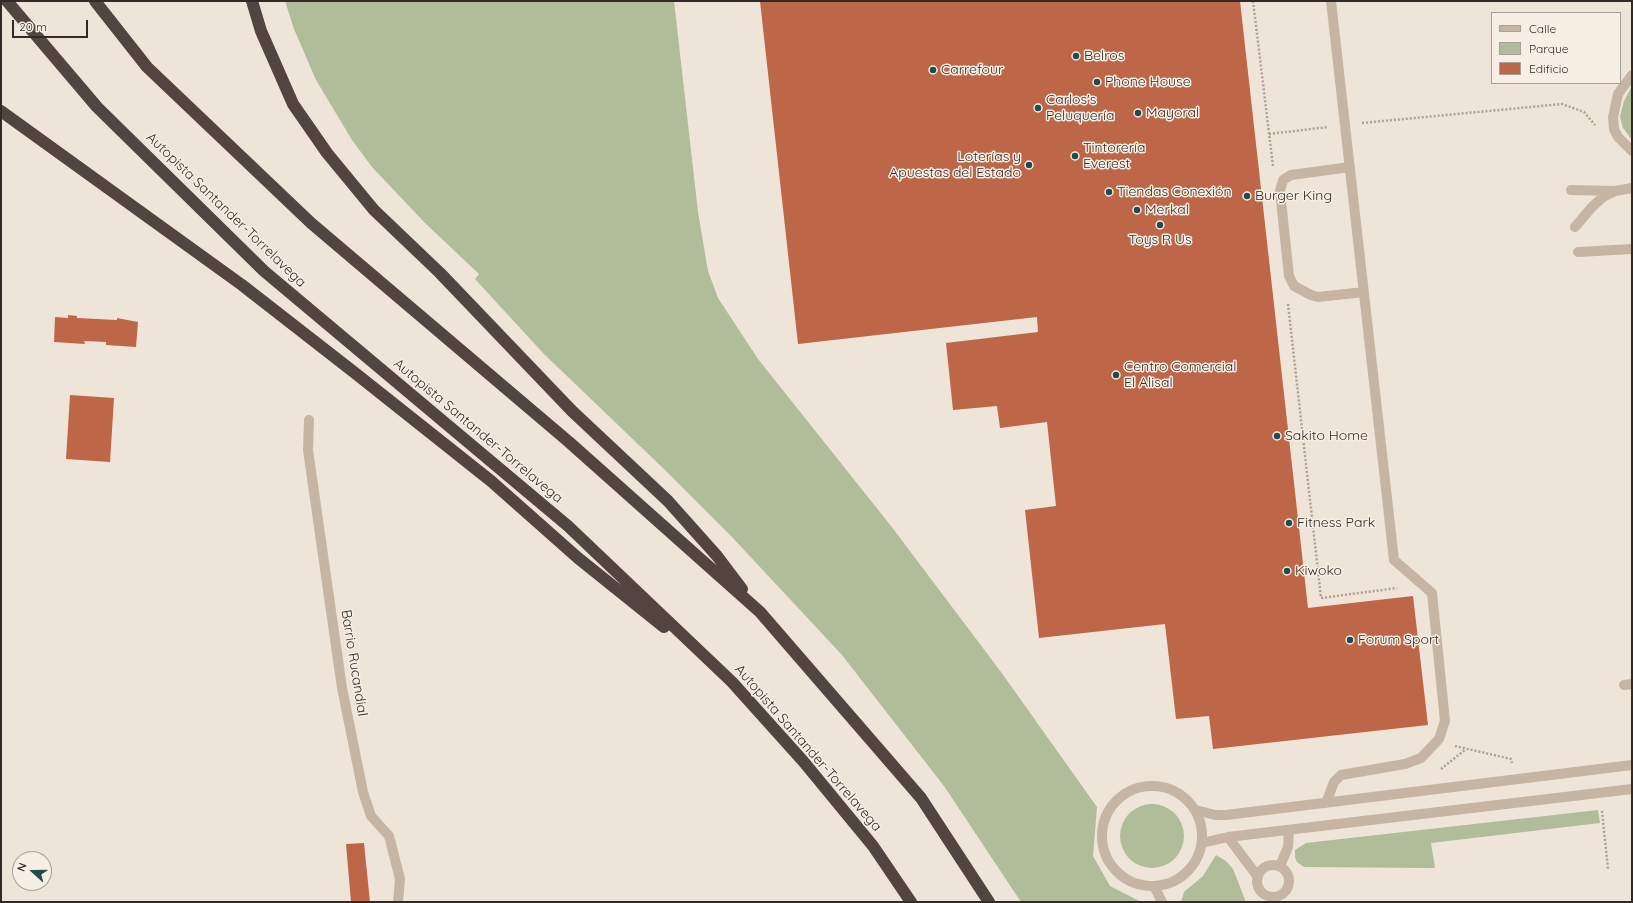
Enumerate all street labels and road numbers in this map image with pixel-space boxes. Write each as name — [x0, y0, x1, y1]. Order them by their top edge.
street label: Autopista Santander-Torrelavega — [143, 129, 309, 291]
street label: Autopista Santander-Torrelavega — [390, 355, 566, 507]
street label: Barrio Rucandial — [337, 608, 371, 718]
street label: Autopista Santander-Torrelavega — [731, 661, 885, 835]

